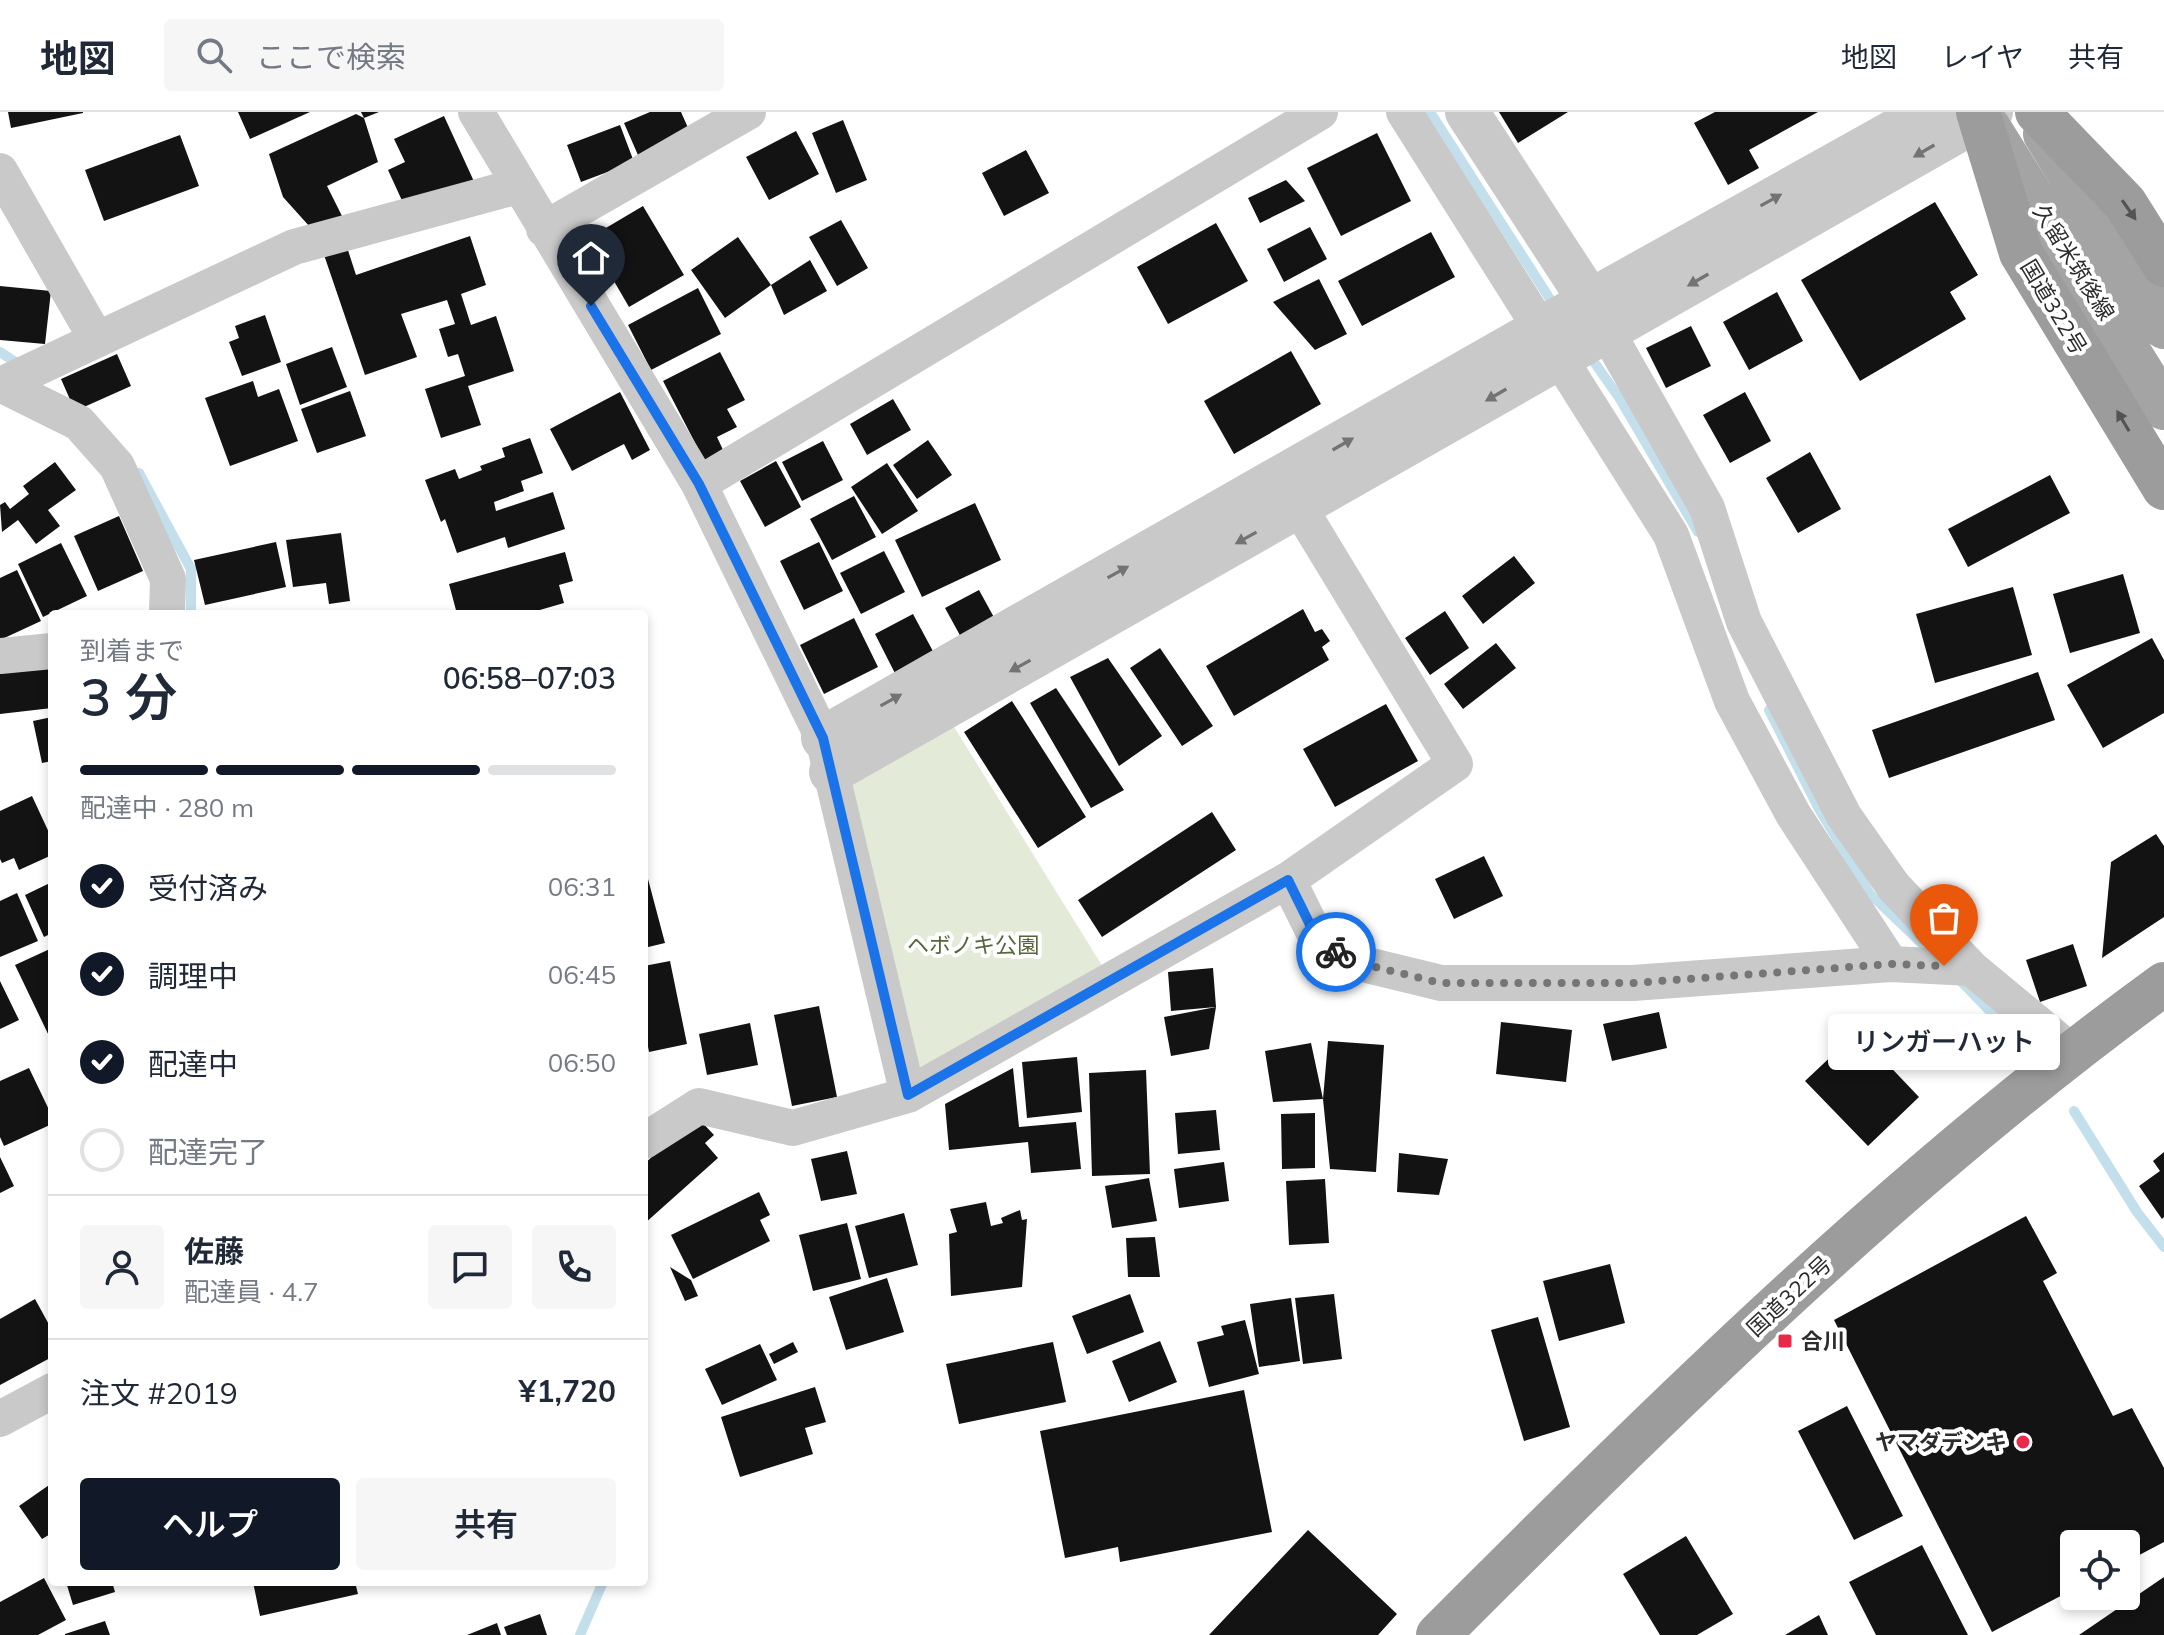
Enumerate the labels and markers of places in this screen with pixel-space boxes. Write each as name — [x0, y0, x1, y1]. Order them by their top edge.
pin — [557, 224, 625, 306]
pin — [1910, 884, 1978, 966]
callout: リンガーハット — [1828, 1014, 2060, 1070]
place label: 合川 — [1801, 1327, 1845, 1355]
marker: 合川 — [1776, 1332, 1794, 1350]
place label: ヤマダデンキ — [1875, 1428, 2007, 1456]
marker: ヤマダデンキ — [2014, 1433, 2032, 1451]

